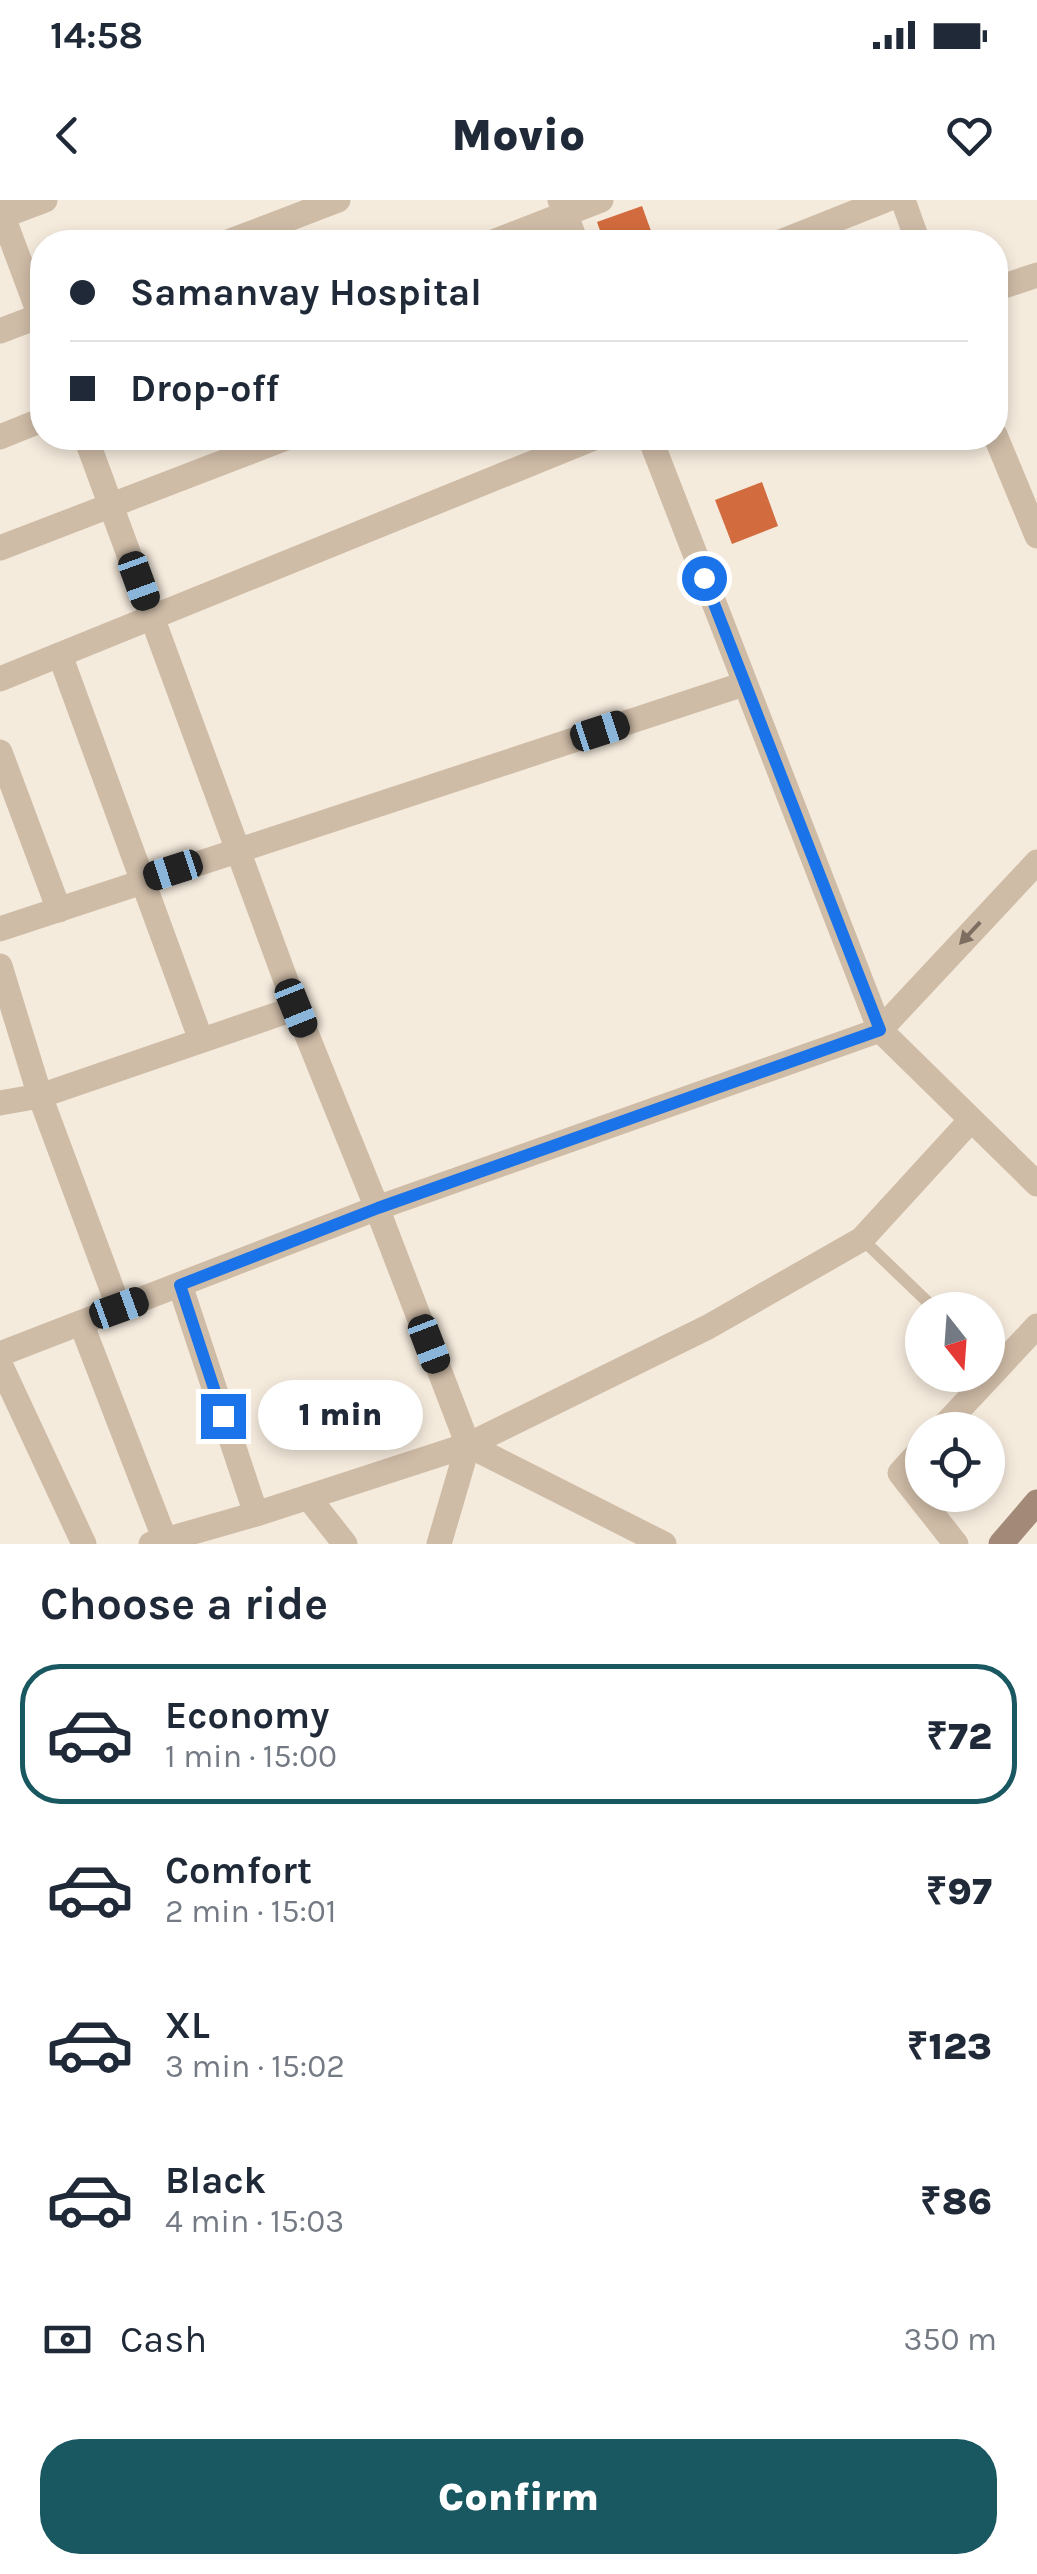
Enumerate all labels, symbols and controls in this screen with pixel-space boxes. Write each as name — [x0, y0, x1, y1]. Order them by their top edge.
text: 14:58 — [50, 13, 143, 58]
icon: back — [40, 108, 95, 163]
icon: heart — [942, 108, 997, 163]
text: Movio — [452, 109, 585, 161]
text: Samanvay Hospital — [130, 270, 482, 315]
text: Drop-off — [130, 366, 279, 411]
car — [115, 548, 163, 614]
route start — [682, 556, 727, 601]
car — [567, 707, 633, 755]
car — [140, 846, 206, 894]
one-way arrow — [959, 921, 982, 945]
car — [271, 975, 321, 1041]
car — [86, 1284, 152, 1332]
north arrow — [905, 1292, 1005, 1392]
map controls — [905, 1292, 1005, 1512]
car — [404, 1311, 454, 1377]
callout: 1 min — [258, 1381, 423, 1451]
route end — [201, 1394, 246, 1439]
text: 1 min — [299, 1396, 382, 1433]
button: locate — [905, 1412, 1005, 1512]
text: Choose a ride — [40, 1578, 328, 1630]
icon: car — [45, 1689, 135, 1779]
text: Economy — [165, 1693, 329, 1738]
text: ₹72 — [926, 1714, 992, 1759]
text: 1 min · 15:00 — [165, 1738, 337, 1775]
icon: car — [45, 1844, 135, 1934]
text: Comfort — [165, 1848, 312, 1893]
text: ₹97 — [926, 1869, 992, 1914]
text: 2 min · 15:01 — [165, 1893, 336, 1930]
icon: car — [45, 1999, 135, 2089]
text: XL — [165, 2003, 210, 2048]
text: ₹123 — [907, 2024, 992, 2069]
text: 3 min · 15:02 — [165, 2048, 345, 2085]
icon: car — [45, 2154, 135, 2244]
text: Black — [165, 2158, 266, 2203]
text: ₹86 — [920, 2179, 992, 2224]
text: 4 min · 15:03 — [165, 2203, 344, 2240]
icon: cash — [40, 2312, 95, 2367]
text: Cash — [120, 2317, 207, 2362]
text: 350 m — [904, 2321, 997, 2358]
button: Confirm — [40, 2439, 997, 2554]

